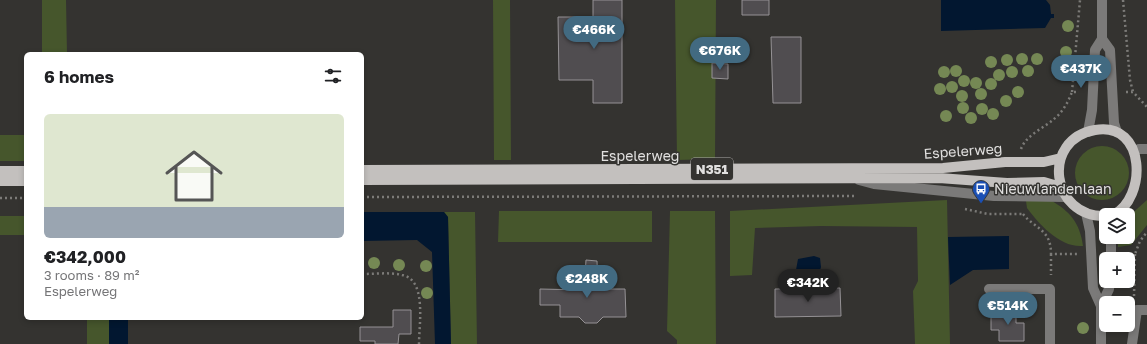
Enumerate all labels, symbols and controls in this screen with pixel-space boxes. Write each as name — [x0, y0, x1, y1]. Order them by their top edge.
pin: €466K — [566, 16, 622, 50]
text: €466K — [572, 21, 616, 37]
pin: €676K — [692, 37, 748, 71]
text: €676K — [699, 42, 741, 58]
pin: €437K — [1053, 55, 1109, 89]
text: €437K — [1060, 60, 1102, 76]
icon: filters — [322, 65, 344, 87]
text: 6 homes — [44, 66, 114, 87]
street label: Espelerweg — [923, 139, 1003, 162]
icon: home — [158, 140, 230, 212]
street label: Espelerweg — [601, 147, 679, 164]
road number: N351 — [691, 158, 733, 180]
bus stop icon: Nieuwlandenlaan — [971, 179, 991, 204]
place label: Nieuwlandenlaan — [994, 180, 1112, 197]
map controls — [1099, 208, 1135, 332]
button: layers — [1099, 208, 1135, 244]
text: €342,000 — [44, 246, 126, 267]
button: + — [1099, 252, 1135, 288]
pin: €248K — [559, 265, 615, 299]
text: 3 rooms · 89 m² — [44, 267, 139, 283]
pin: €342K — [780, 269, 836, 303]
text: €248K — [566, 270, 608, 286]
text: €342K — [787, 274, 829, 290]
text: Espelerweg — [44, 283, 117, 299]
pin: €514K — [980, 292, 1036, 326]
button: − — [1099, 296, 1135, 332]
text: €514K — [987, 297, 1029, 313]

